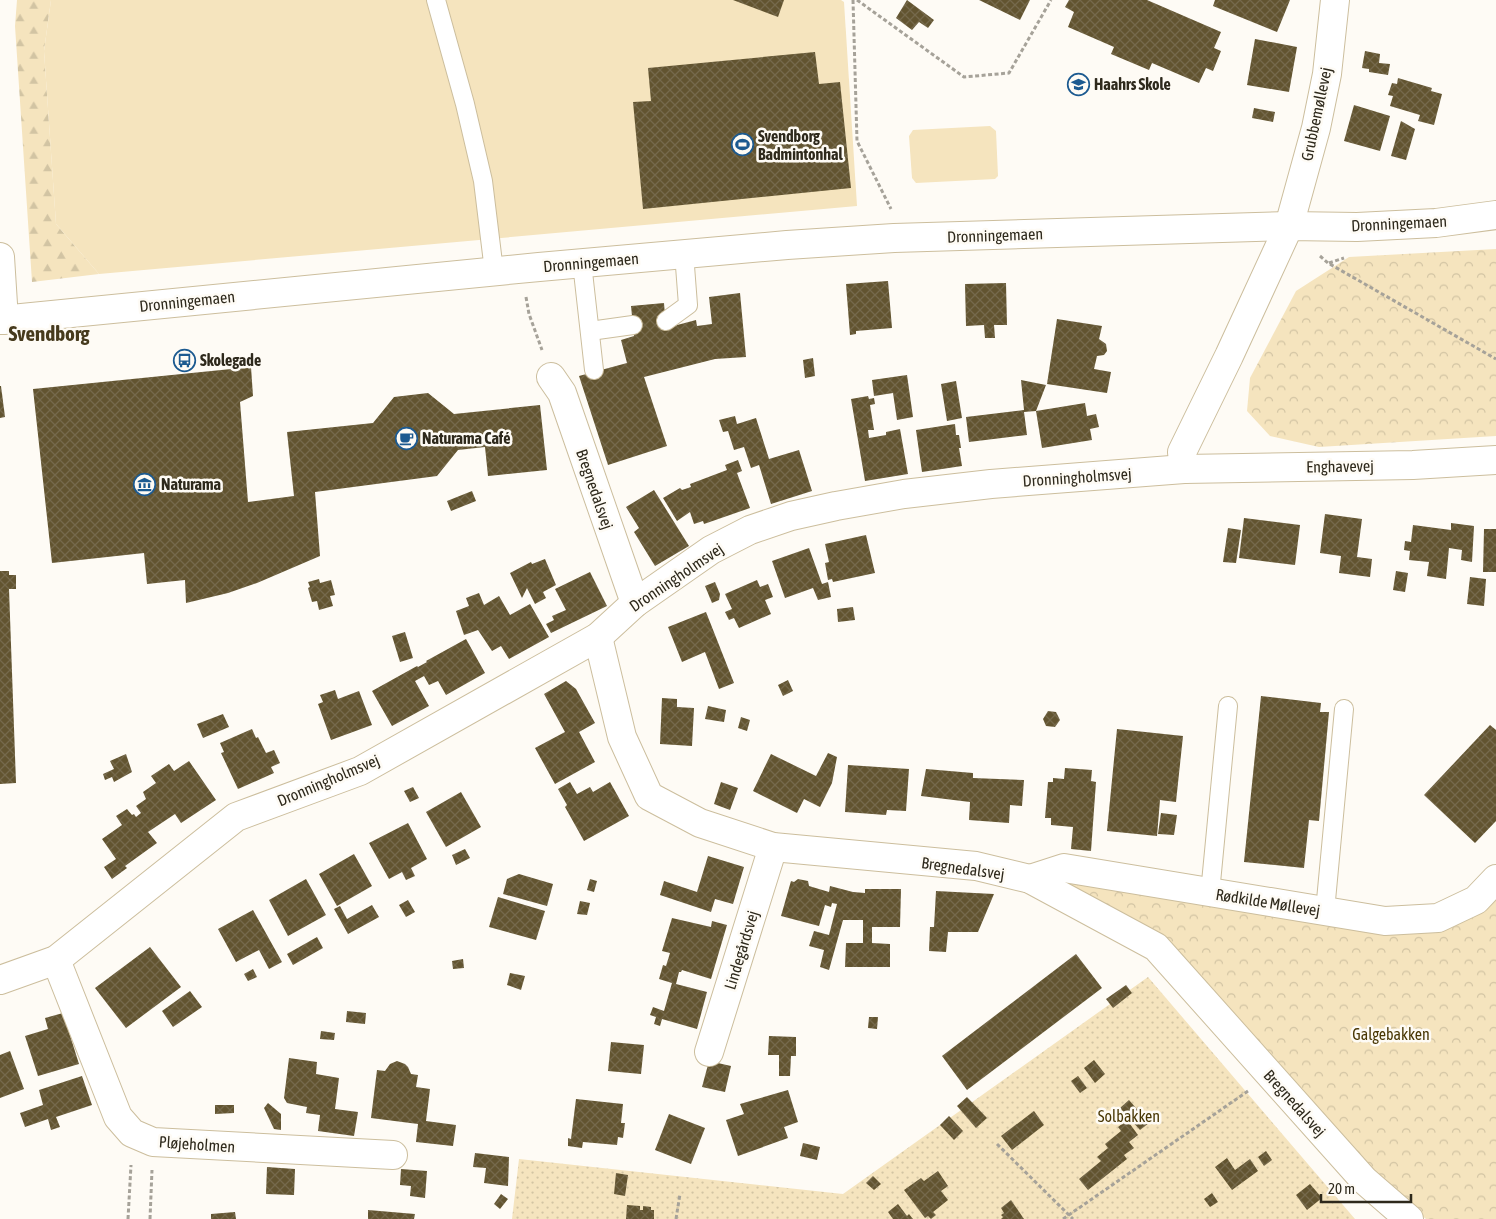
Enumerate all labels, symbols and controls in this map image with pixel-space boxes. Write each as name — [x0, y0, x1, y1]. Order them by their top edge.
street label: Grubbemøllevej — [1297, 66, 1336, 163]
school or university icon: Haahrs Skole — [1066, 72, 1090, 96]
place label: Haahrs Skole — [1094, 75, 1171, 93]
place label: Svendborg Badmintonhal — [758, 127, 843, 163]
sports icon: Svendborg Badmintonhal — [730, 133, 754, 157]
street label: Dronningemaen — [1351, 212, 1447, 235]
street label: Dronningemaen — [947, 224, 1043, 247]
street label: Dronningemaen — [542, 249, 640, 276]
street label: Dronningemaen — [138, 287, 236, 316]
district label: Svendborg — [8, 321, 91, 345]
bus stop icon: Skolegade — [172, 348, 196, 372]
place label: Skolegade — [200, 351, 261, 369]
cafe icon: Naturama Café — [394, 426, 418, 450]
place label: Naturama Café — [422, 429, 511, 447]
street label: Bregnedalsvej — [572, 447, 617, 532]
street label: Enghavevej — [1306, 456, 1374, 477]
street label: Dronningholmsvej — [1022, 464, 1132, 491]
museum icon: Naturama — [133, 472, 157, 496]
place label: Naturama — [161, 475, 221, 493]
street label: Dronningholmsvej — [626, 539, 727, 616]
street label: Dronningholmsvej — [274, 750, 382, 811]
street label: Bregnedalsvej — [920, 853, 1006, 884]
street label: Rødkilde Møllevej — [1214, 885, 1322, 920]
street label: Lindegårdsvej — [720, 908, 763, 992]
park label: Galgebakken — [1352, 1025, 1430, 1044]
street label: Bregnedalsvej — [1260, 1066, 1330, 1141]
park label: Solbakken — [1098, 1107, 1160, 1125]
street label: Pløjeholmen — [158, 1132, 236, 1157]
scale bar — [1321, 1172, 1411, 1204]
text: 20 m — [1328, 1180, 1355, 1197]

